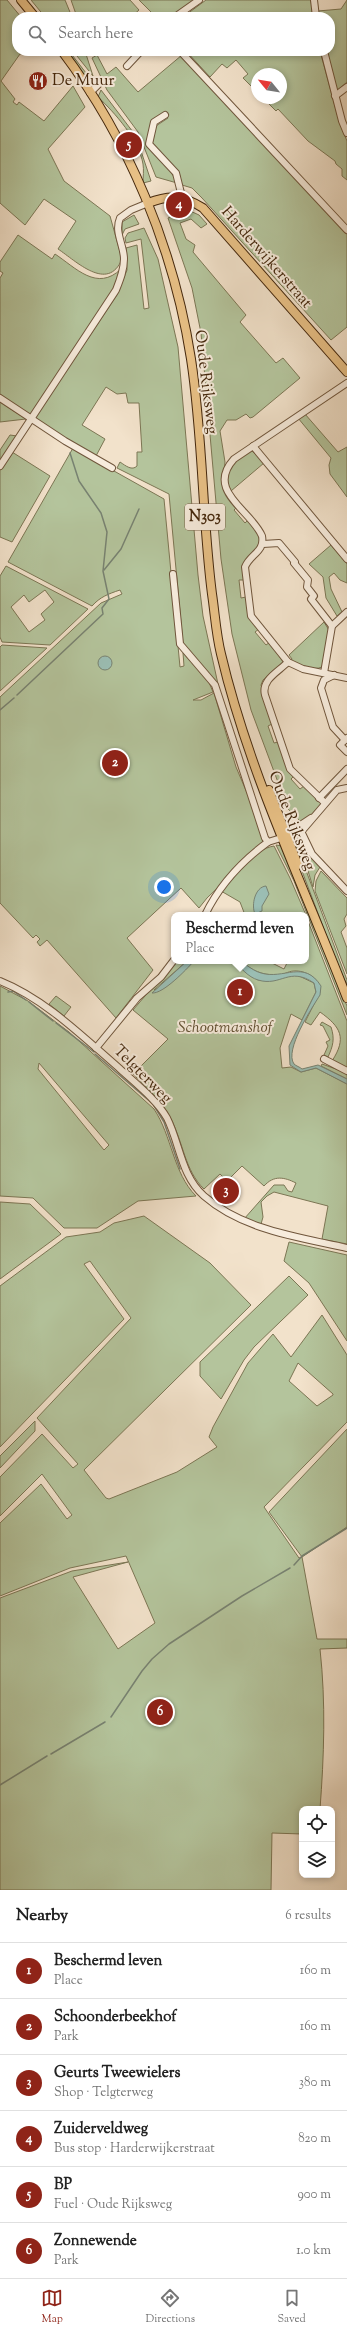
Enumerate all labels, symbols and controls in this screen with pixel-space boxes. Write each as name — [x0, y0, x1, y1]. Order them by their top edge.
search box — [12, 12, 335, 56]
icon: search — [26, 23, 48, 45]
text: Search here — [58, 24, 133, 45]
north arrow — [251, 68, 287, 104]
restaurant icon: De Muur — [27, 70, 49, 92]
place label: De Muur — [52, 70, 114, 93]
pin: 5 — [116, 130, 142, 160]
pin: 4 — [166, 190, 192, 220]
street label: Harderwijkerstraat — [215, 202, 317, 315]
street label: Oude Rijksweg — [187, 329, 223, 436]
road number: N303 — [185, 504, 225, 530]
pin: 2 — [102, 748, 128, 778]
street label: Oude Rijksweg — [261, 768, 321, 874]
your location — [154, 877, 174, 897]
popup — [171, 912, 309, 964]
text: Beschermd leven — [186, 919, 294, 940]
text: Place — [186, 940, 215, 958]
pin: 1 — [227, 977, 253, 1007]
park label: Schootmanshof — [178, 1017, 274, 1040]
street label: Telgterweg — [107, 1040, 177, 1110]
pin: 3 — [213, 1176, 239, 1206]
pin: 6 — [147, 1697, 173, 1727]
map controls — [299, 1806, 335, 1878]
button: locate — [299, 1806, 335, 1842]
button: layers — [299, 1842, 335, 1878]
text: Nearby — [16, 1904, 68, 1928]
text: 6 results — [285, 1907, 331, 1925]
text: Beschermd leven — [54, 1951, 162, 1972]
text: 1 — [27, 1962, 31, 1980]
text: 160 m — [300, 1962, 331, 1980]
text: Place — [54, 1972, 83, 1990]
text: Schoonderbeekhof — [54, 2007, 177, 2028]
text: 2 — [26, 2018, 32, 2036]
text: 160 m — [300, 2018, 331, 2036]
text: Park — [54, 2028, 79, 2046]
text: Geurts Tweewielers — [54, 2063, 180, 2084]
text: 3 — [26, 2074, 32, 2092]
text: 380 m — [299, 2074, 331, 2092]
text: Shop · Telgterweg — [54, 2084, 153, 2102]
text: Zuiderveldweg — [54, 2119, 148, 2140]
text: 4 — [26, 2130, 32, 2148]
text: 820 m — [298, 2130, 331, 2148]
text: Bus stop · Harderwijkerstraat — [54, 2140, 215, 2158]
text: BP — [54, 2175, 72, 2196]
text: 5 — [27, 2186, 31, 2204]
text: 900 m — [297, 2186, 331, 2204]
text: Fuel · Oude Rijksweg — [54, 2196, 172, 2214]
text: Zonnewende — [54, 2231, 137, 2252]
text: 6 — [26, 2242, 32, 2260]
text: 1.0 km — [296, 2242, 331, 2260]
text: Park — [54, 2252, 79, 2270]
tab: Map — [41, 2287, 63, 2327]
tab: Directions — [146, 2287, 195, 2327]
tab: Saved — [278, 2287, 306, 2327]

